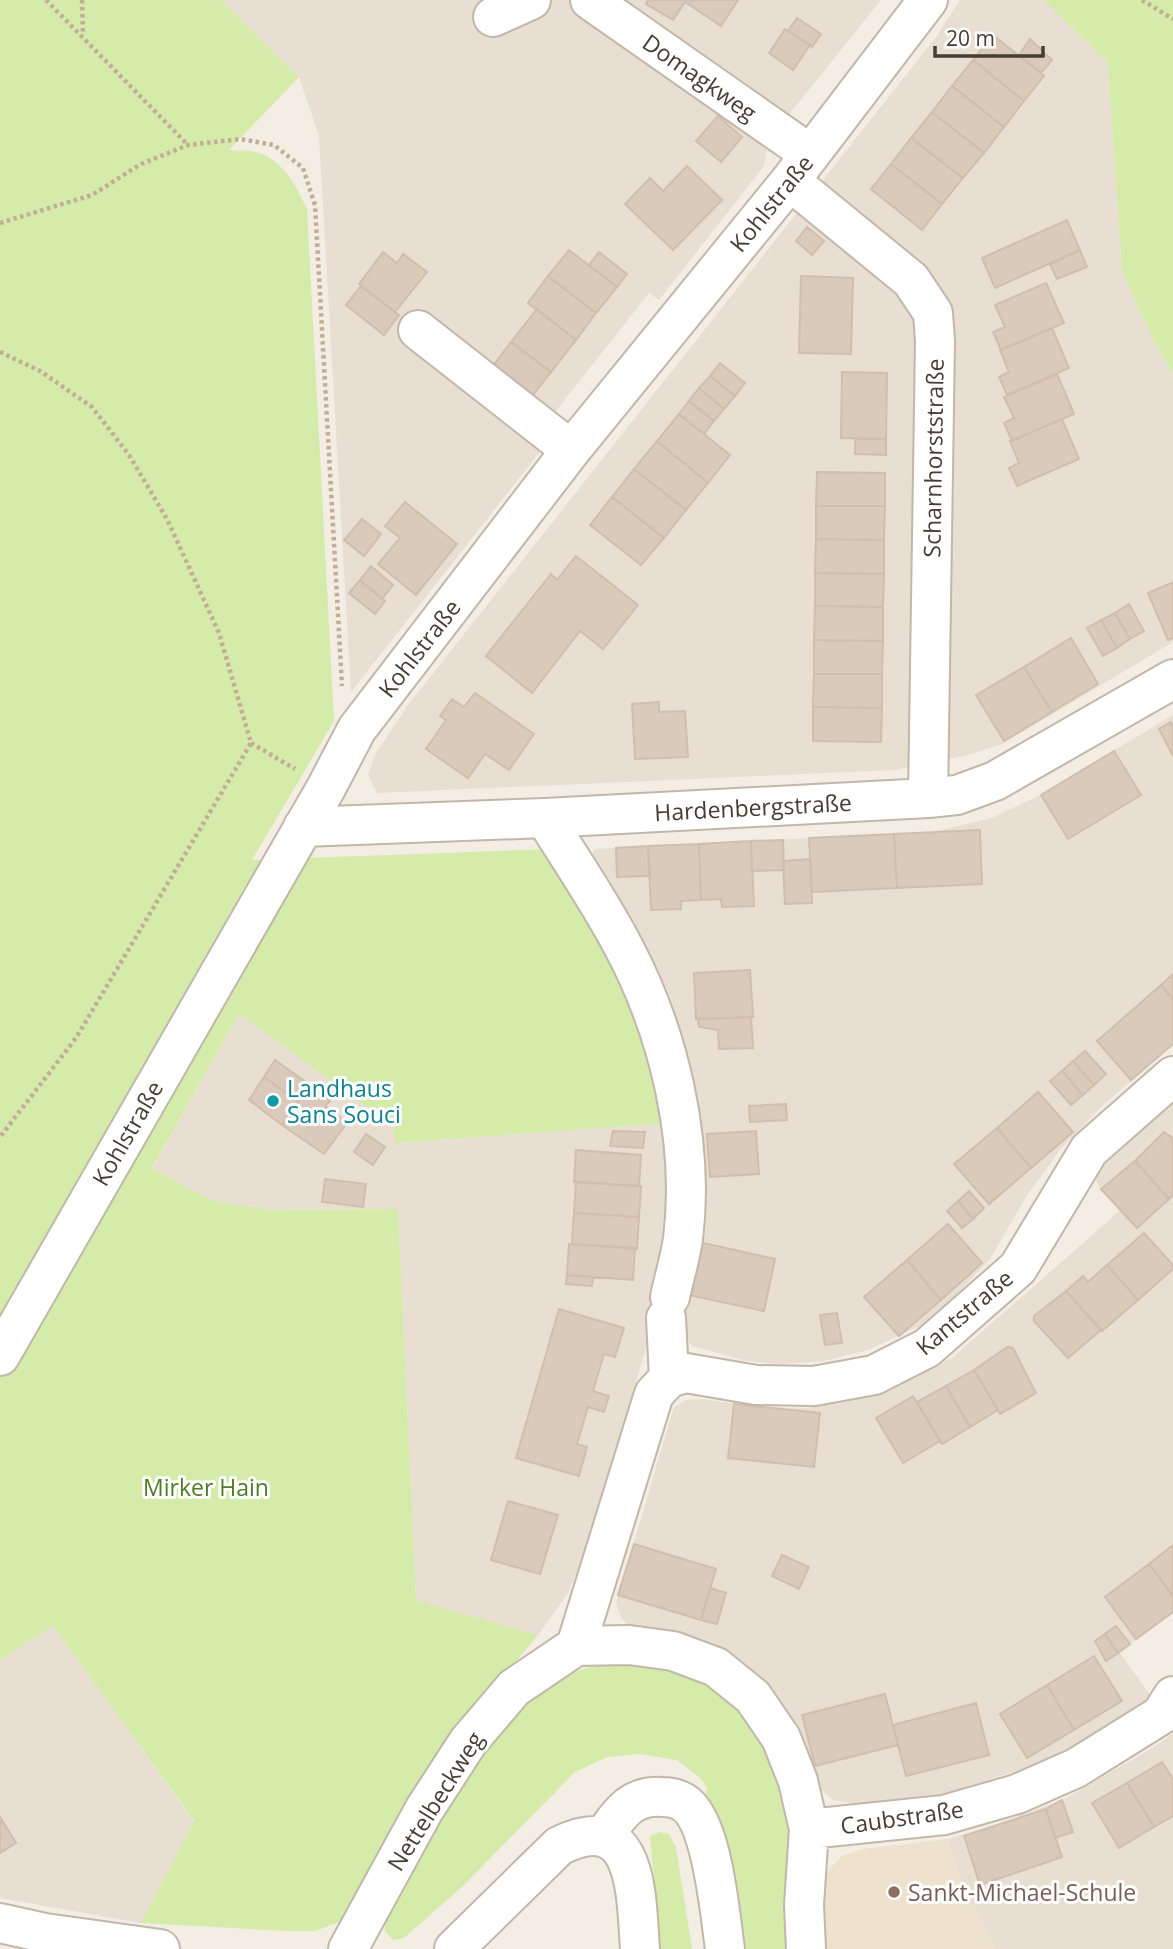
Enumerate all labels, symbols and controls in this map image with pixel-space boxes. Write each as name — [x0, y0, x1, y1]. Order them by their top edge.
scale bar — [935, 14, 1044, 58]
text: 20 m — [946, 24, 995, 52]
street label: Domagkweg — [637, 26, 764, 128]
street label: Kohlstraße — [722, 148, 820, 258]
street label: Scharnhorststraße — [915, 358, 951, 558]
street label: Kohlstraße — [371, 592, 467, 704]
street label: Hardenbergstraße — [653, 786, 853, 828]
place label: Landhaus Sans Souci — [287, 1072, 401, 1130]
street label: Kohlstraße — [84, 1075, 170, 1191]
marker: Landhaus Sans Souci — [265, 1093, 281, 1109]
street label: Kantstraße — [909, 1262, 1019, 1362]
park label: Mirker Hain — [143, 1471, 269, 1503]
street label: Nettelbeckweg — [379, 1725, 491, 1877]
street label: Caubstraße — [838, 1793, 966, 1841]
place label: Sankt-Michael-Schule — [908, 1876, 1136, 1908]
marker: Sankt-Michael-Schule — [886, 1884, 902, 1900]

